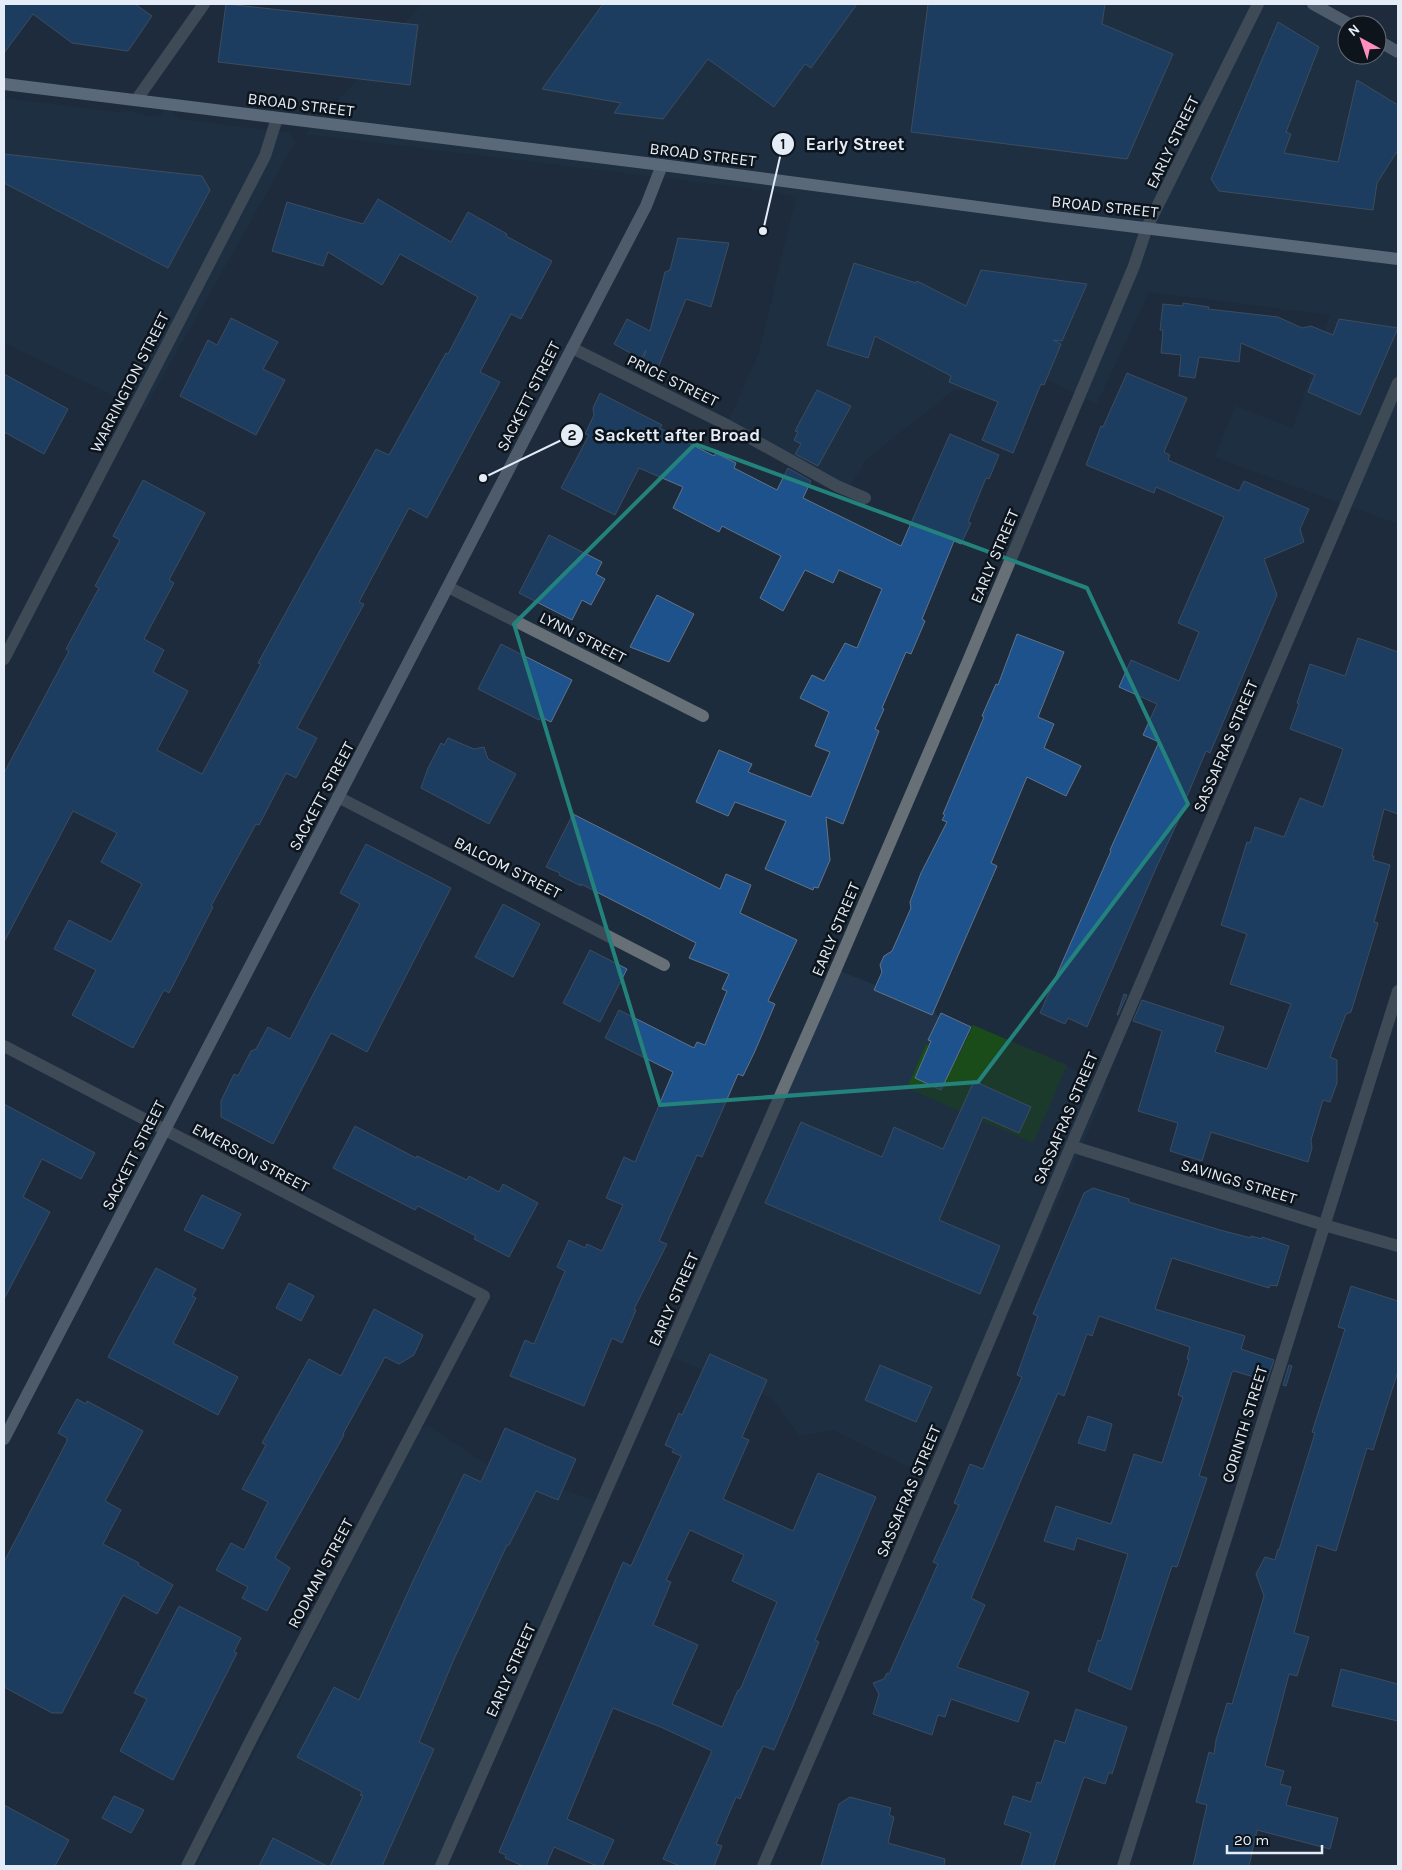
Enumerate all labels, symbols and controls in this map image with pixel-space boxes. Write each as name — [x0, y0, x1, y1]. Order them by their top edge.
north arrow — [1337, 15, 1387, 65]
text: N — [1345, 21, 1363, 40]
street label: BROAD STREET — [247, 89, 355, 120]
street label: EARLY STREET — [1142, 93, 1203, 192]
callout: Early Street — [771, 128, 915, 161]
text: Early Street — [805, 133, 905, 155]
text: 1 — [780, 135, 786, 153]
street label: BROAD STREET — [649, 139, 757, 170]
street label: BROAD STREET — [1051, 191, 1159, 222]
street label: WARRINGTON STREET — [86, 309, 173, 456]
street label: SACKETT STREET — [493, 338, 564, 454]
street label: PRICE STREET — [624, 350, 722, 411]
callout: Sackett after Broad — [559, 418, 771, 451]
text: Sackett after Broad — [594, 424, 760, 446]
text: 2 — [567, 426, 577, 444]
street label: EARLY STREET — [966, 506, 1023, 606]
street label: LYNN STREET — [536, 608, 629, 667]
street label: SASSAFRAS STREET — [1189, 677, 1262, 815]
street label: SACKETT STREET — [285, 739, 358, 854]
street label: BALCOM STREET — [451, 832, 564, 903]
street label: EARLY STREET — [807, 879, 864, 979]
street label: SASSAFRAS STREET — [1029, 1049, 1102, 1187]
street label: SACKETT STREET — [98, 1097, 169, 1213]
street label: EMERSON STREET — [189, 1119, 312, 1196]
street label: SAVINGS STREET — [1179, 1155, 1299, 1208]
street label: EARLY STREET — [644, 1249, 703, 1349]
street label: CORINTH STREET — [1218, 1363, 1271, 1485]
street label: SASSAFRAS STREET — [872, 1422, 945, 1560]
street label: RODMAN STREET — [283, 1515, 357, 1631]
street label: EARLY STREET — [481, 1620, 540, 1720]
scale bar — [1227, 1822, 1322, 1854]
text: 20 m — [1234, 1831, 1269, 1849]

